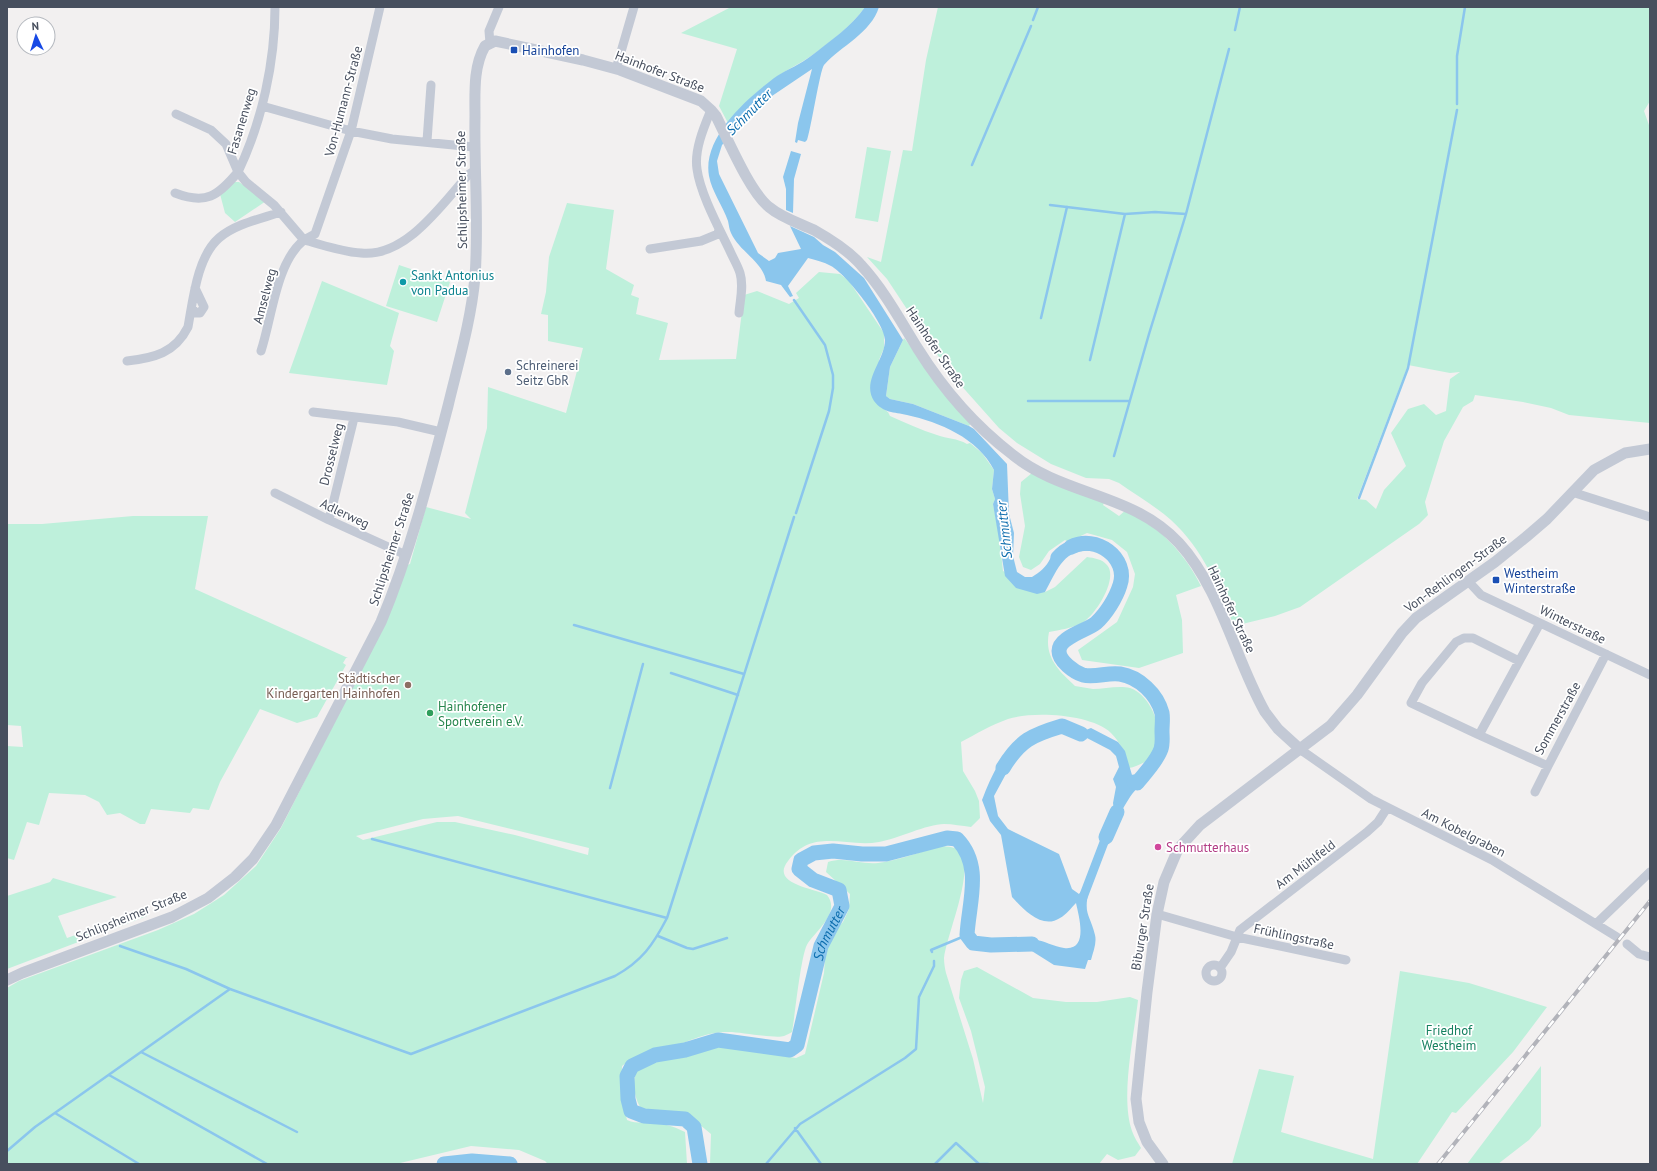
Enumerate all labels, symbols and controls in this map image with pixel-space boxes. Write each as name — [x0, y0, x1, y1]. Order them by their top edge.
north arrow — [16, 16, 56, 56]
text: N — [31, 19, 39, 33]
place label: Hainhofen — [522, 42, 579, 59]
street label: Von-Humann-Straße — [320, 44, 366, 159]
marker: Hainhofen — [509, 45, 519, 55]
street label: Hainhofer Straße — [613, 47, 707, 96]
water label: Schmutter — [722, 84, 777, 139]
street label: Fasanenweg — [223, 86, 260, 157]
street label: Schlipsheimer Straße — [452, 131, 471, 249]
street label: Amselweg — [249, 266, 280, 326]
place label: Sankt Antonius von Padua — [411, 267, 494, 299]
marker: Sankt Antonius von Padua — [398, 277, 408, 287]
street label: Hainhofer Straße — [902, 303, 969, 391]
place label: Schreinerei Seitz GbR — [516, 357, 579, 389]
marker: Schreinerei Seitz GbR — [503, 367, 513, 377]
street label: Drosselweg — [315, 421, 347, 487]
street label: Schlipsheimer Straße — [365, 490, 418, 608]
street label: Adlerweg — [318, 495, 372, 532]
water label: Schmutter — [992, 499, 1016, 560]
street label: Von-Rehlingen-Straße — [1400, 531, 1510, 617]
street label: Hainhofer Straße — [1204, 563, 1259, 656]
place label: Westheim Winterstraße — [1504, 565, 1576, 597]
marker: Westheim Winterstraße — [1491, 575, 1501, 585]
street label: Winterstraße — [1537, 601, 1609, 648]
place label: Städtischer Kindergarten Hainhofen — [266, 670, 401, 702]
street label: Sommerstraße — [1530, 679, 1585, 758]
marker: Städtischer Kindergarten Hainhofen — [403, 680, 413, 690]
place label: Hainhofener Sportverein e.V. — [438, 698, 524, 730]
marker: Hainhofener Sportverein e.V. — [425, 708, 435, 718]
street label: Am Kobelgraben — [1419, 804, 1509, 861]
street label: Am Mühlfeld — [1272, 836, 1339, 893]
place label: Schmutterhaus — [1166, 839, 1249, 856]
marker: Schmutterhaus — [1153, 842, 1163, 852]
street label: Biburger Straße — [1127, 883, 1158, 972]
street label: Schlipsheimer Straße — [73, 885, 189, 946]
water label: Schmutter — [809, 902, 850, 962]
street label: Frühlingstraße — [1252, 920, 1336, 953]
park label: Friedhof Westheim — [1422, 1022, 1476, 1054]

